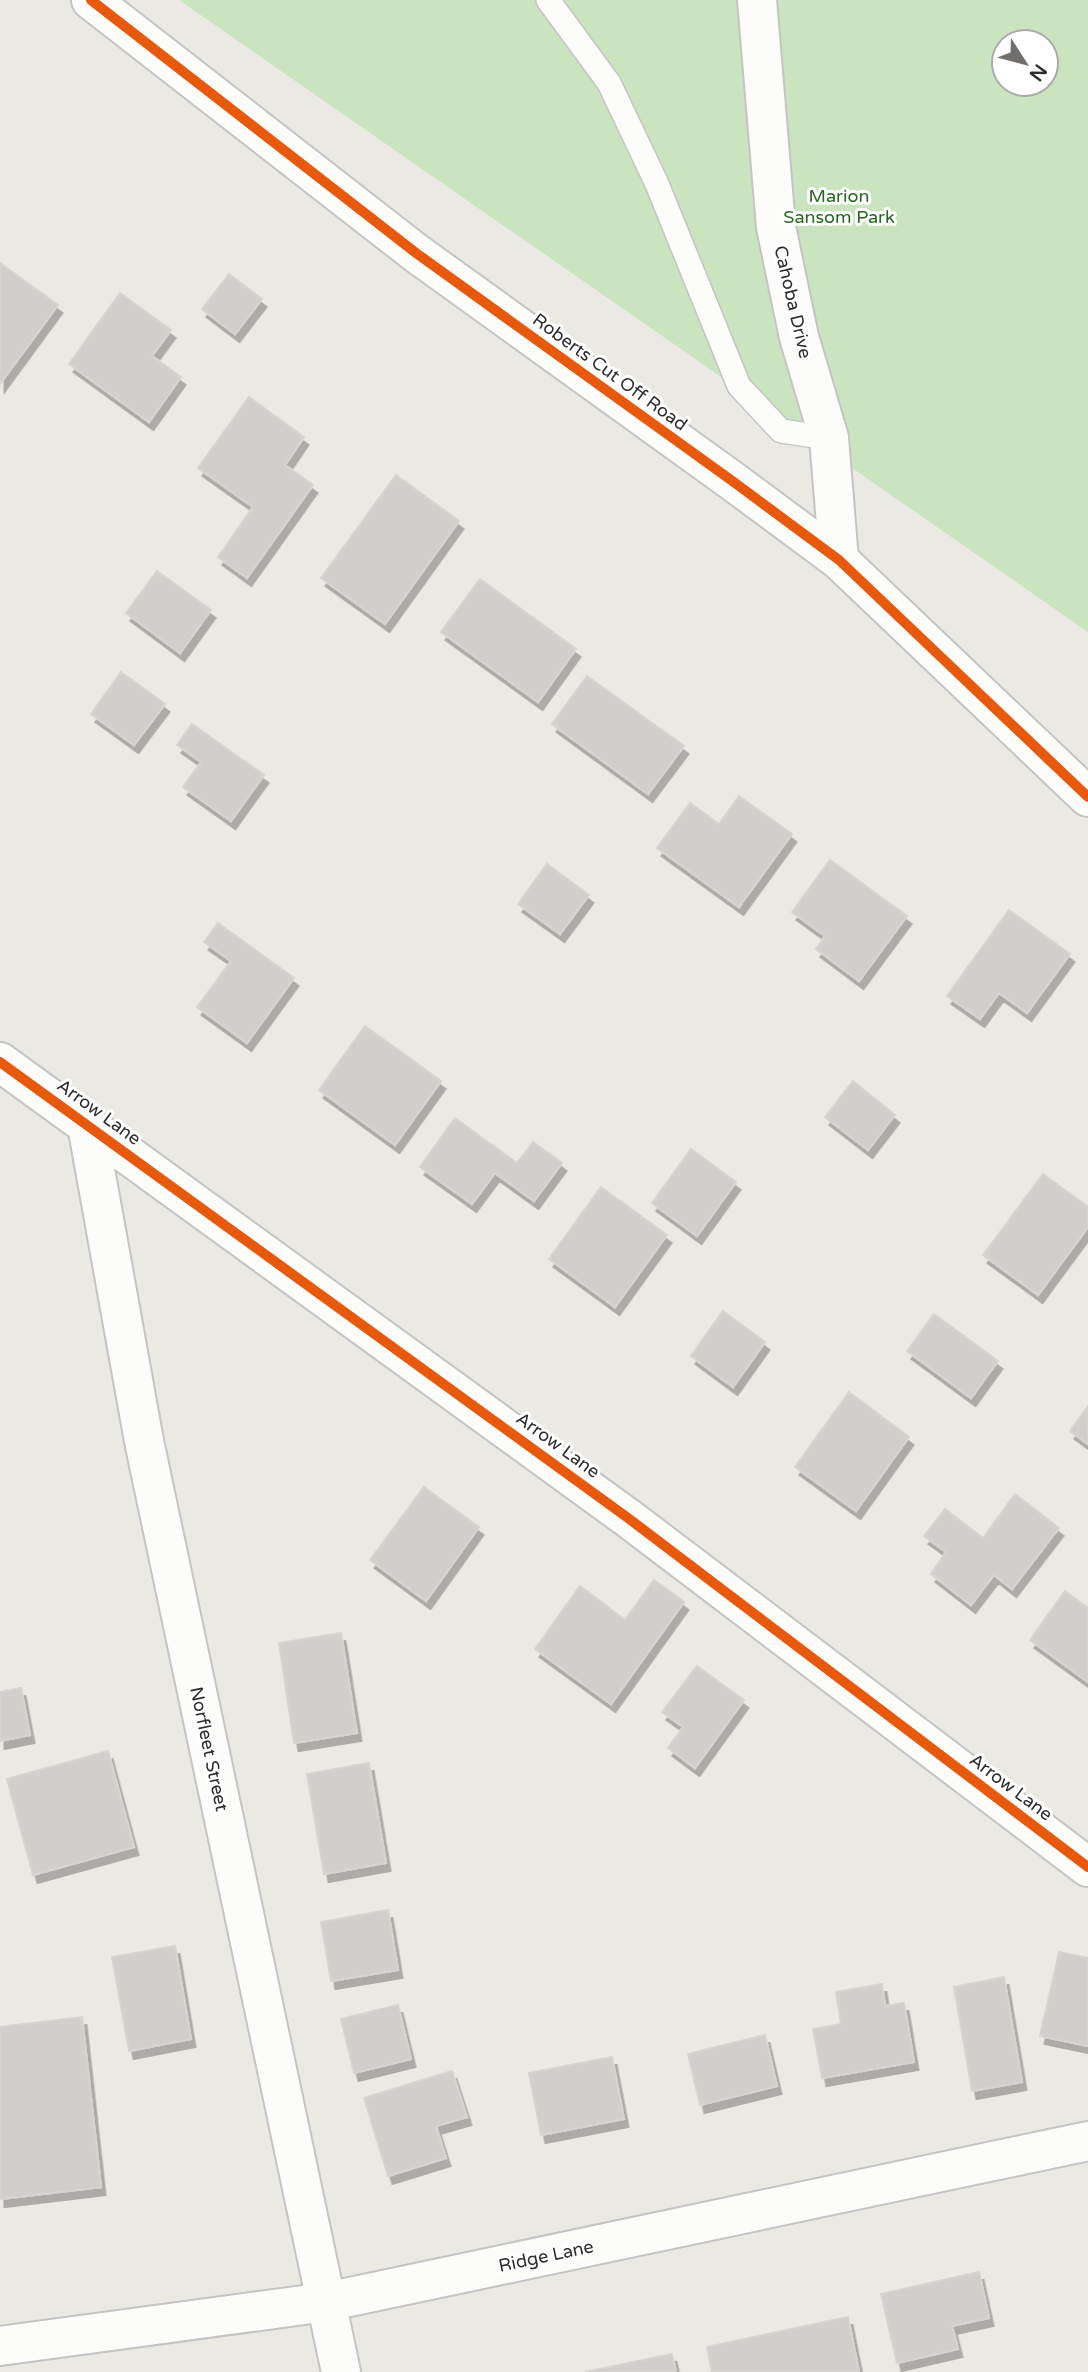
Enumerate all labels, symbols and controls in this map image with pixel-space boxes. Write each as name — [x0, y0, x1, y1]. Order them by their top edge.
north arrow — [990, 28, 1060, 98]
text: N — [1025, 60, 1051, 85]
park label: Marion Sansom Park — [783, 185, 895, 228]
street label: Cahoba Drive — [769, 243, 817, 361]
street label: Roberts Cut Off Road — [528, 309, 692, 435]
street label: Arrow Lane — [53, 1074, 145, 1150]
street label: Arrow Lane — [512, 1407, 604, 1483]
street label: Norfleet Street — [185, 1685, 233, 1813]
street label: Arrow Lane — [965, 1749, 1057, 1825]
street label: Ridge Lane — [497, 2235, 595, 2277]

